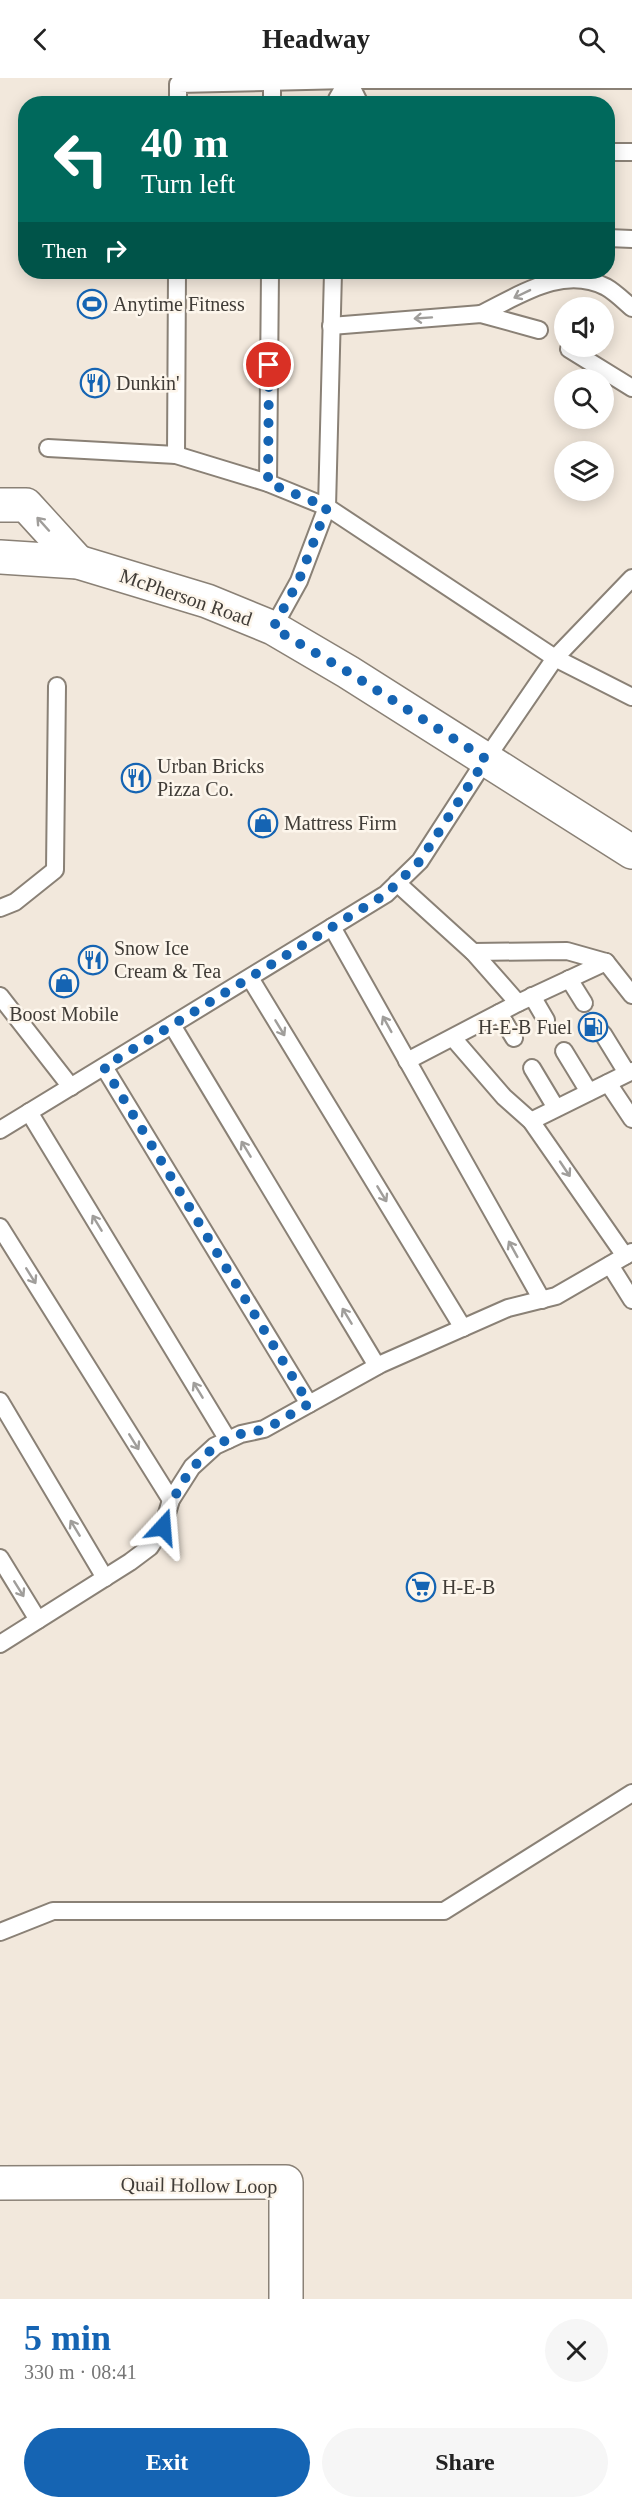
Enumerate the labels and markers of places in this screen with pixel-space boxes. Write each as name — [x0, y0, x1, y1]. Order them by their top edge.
sports icon: Anytime Fitness — [76, 288, 108, 320]
place label: Anytime Fitness — [113, 293, 245, 316]
pin — [243, 339, 294, 390]
restaurant icon: Dunkin' — [79, 367, 111, 399]
place label: Dunkin' — [116, 372, 180, 394]
place label: Urban Bricks Pizza Co. — [157, 755, 264, 800]
restaurant icon: Urban Bricks Pizza Co. — [120, 762, 152, 794]
shop icon: Mattress Firm — [247, 807, 279, 839]
place label: Mattress Firm — [284, 812, 397, 834]
place label: Snow Ice Cream & Tea — [114, 937, 221, 982]
restaurant icon: Snow Ice Cream & Tea — [77, 944, 109, 976]
shop icon: Boost Mobile — [48, 967, 80, 999]
place label: Boost Mobile — [9, 1003, 119, 1025]
fuel station icon: H-E-B Fuel — [577, 1011, 609, 1043]
place label: H-E-B Fuel — [478, 1016, 572, 1038]
supermarket icon: H-E-B — [405, 1571, 437, 1603]
place label: H-E-B — [442, 1576, 495, 1598]

